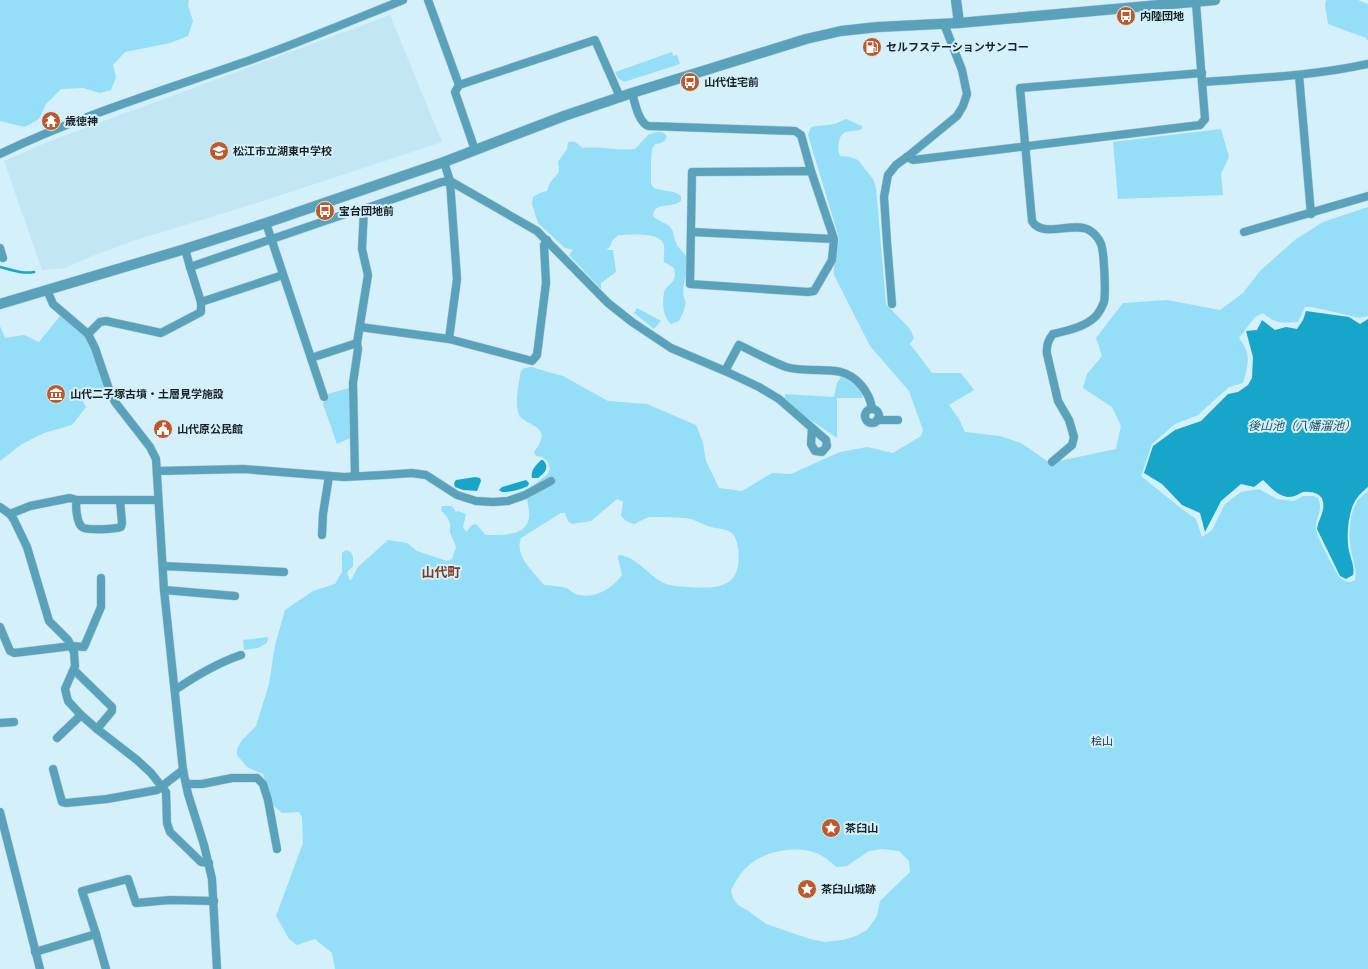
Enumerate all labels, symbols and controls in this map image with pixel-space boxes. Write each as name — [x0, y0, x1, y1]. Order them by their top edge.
bus stop icon: 内陸団地 — [1115, 5, 1137, 27]
place label: 内陸団地 — [1140, 10, 1184, 23]
fuel station icon: セルフステーションサンコー — [861, 36, 883, 58]
place label: セルフステーションサンコー — [886, 41, 1029, 54]
bus stop icon: 山代住宅前 — [679, 71, 701, 93]
place label: 山代住宅前 — [704, 76, 759, 89]
temple icon: 歳徳神 — [40, 110, 62, 132]
place label: 歳徳神 — [65, 115, 98, 128]
school or university icon: 松江市立湖東中学校 — [208, 140, 230, 162]
place label: 松江市立湖東中学校 — [233, 145, 332, 158]
bus stop icon: 宝台団地前 — [314, 200, 336, 222]
place label: 宝台団地前 — [339, 205, 394, 218]
museum icon: 山代二子塚古墳・土層見学施設 — [45, 383, 67, 405]
place label: 山代二子塚古墳・土層見学施設 — [70, 388, 224, 401]
public building icon: 山代原公民館 — [152, 418, 174, 440]
water label: 後山池（八幡溜池） — [1248, 419, 1356, 433]
place label: 山代原公民館 — [177, 423, 243, 436]
district label: 山代町 — [421, 565, 461, 580]
park label: 桧山 — [1091, 735, 1113, 748]
place icon: 茶臼山 — [820, 817, 842, 839]
place label: 茶臼山 — [845, 822, 878, 835]
place icon: 茶臼山城跡 — [796, 878, 818, 900]
place label: 茶臼山城跡 — [821, 883, 876, 896]

